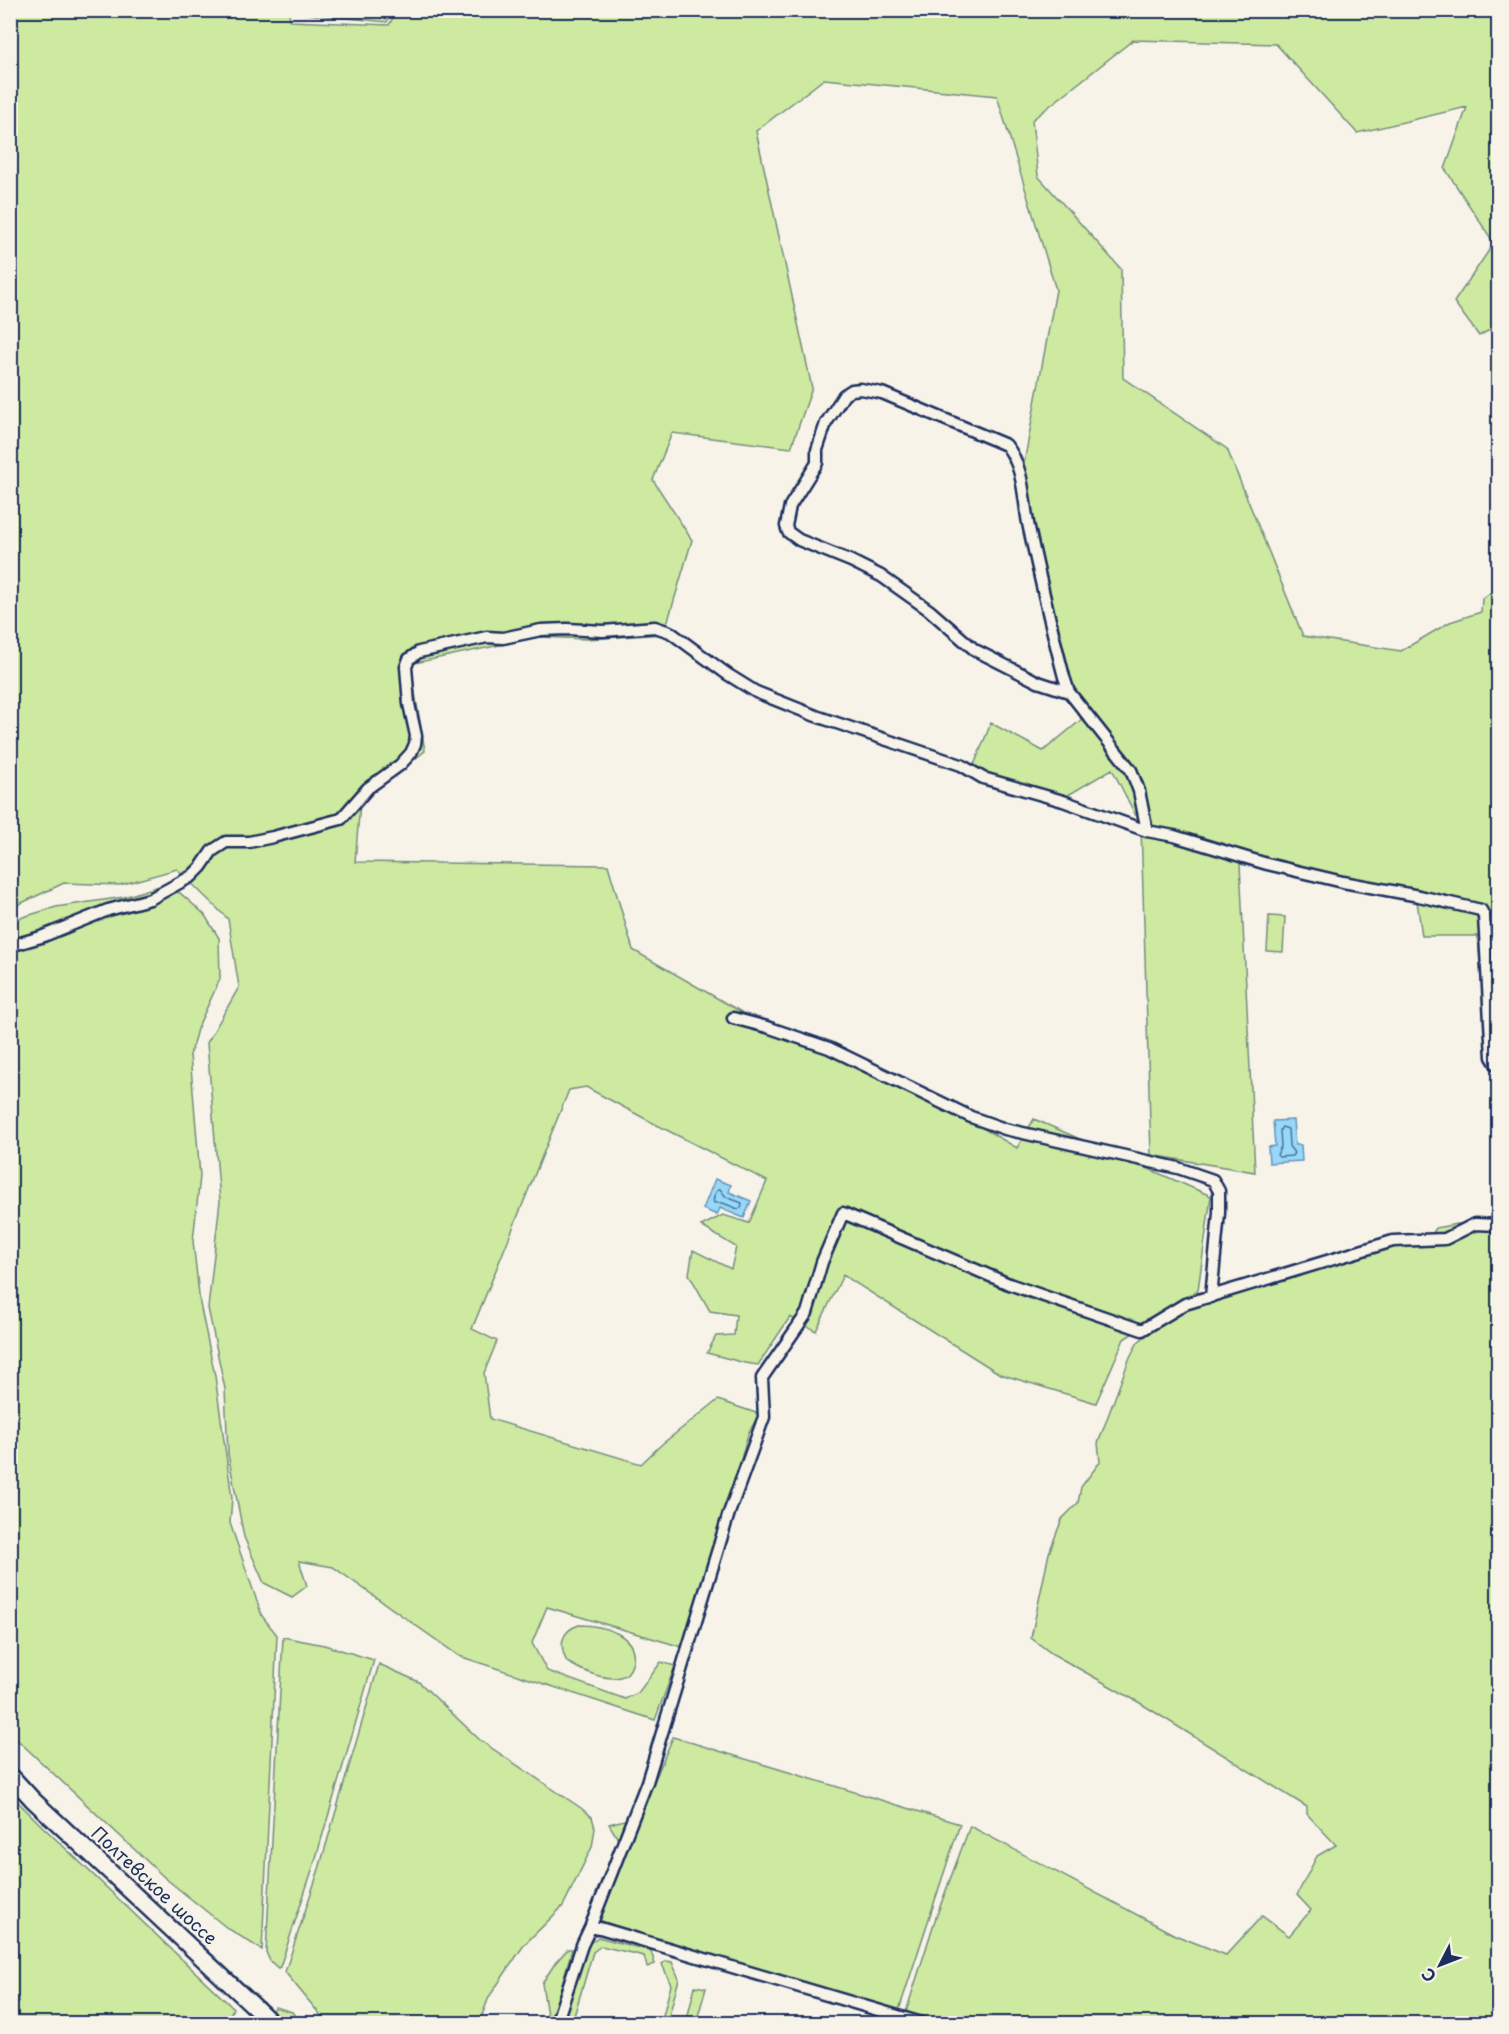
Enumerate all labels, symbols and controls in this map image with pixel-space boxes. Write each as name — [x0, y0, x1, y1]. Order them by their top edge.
street label: Полтевское шоссе — [86, 1819, 224, 1951]
north arrow — [1410, 1935, 1470, 1995]
text: С — [1415, 1963, 1441, 1988]

